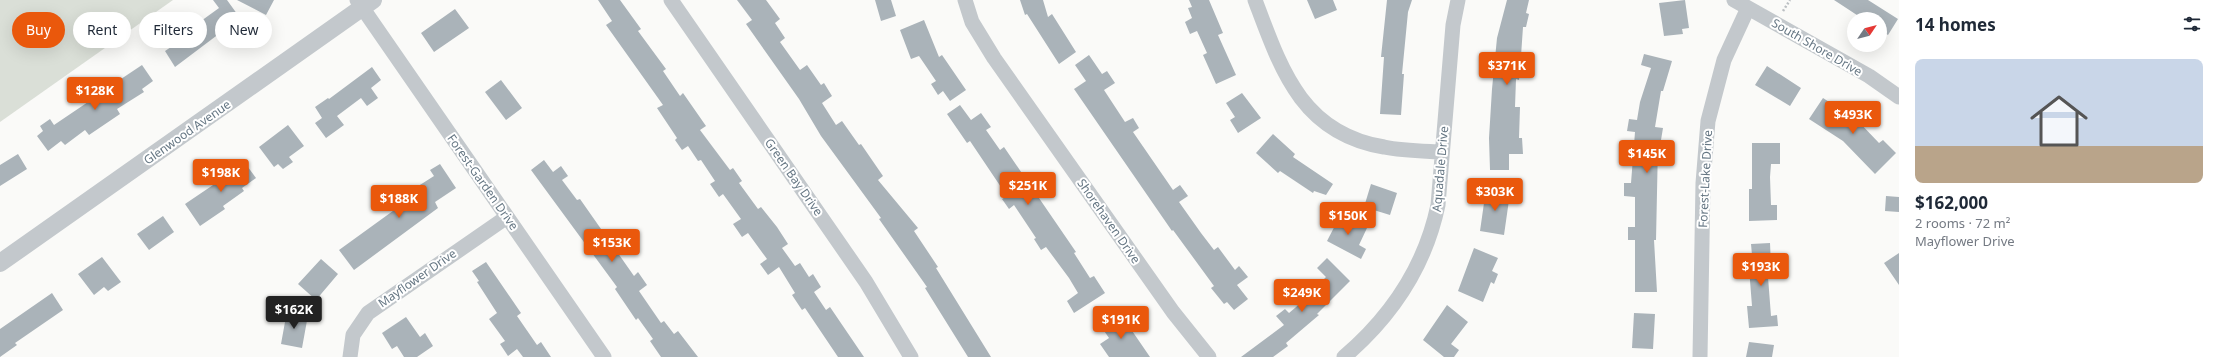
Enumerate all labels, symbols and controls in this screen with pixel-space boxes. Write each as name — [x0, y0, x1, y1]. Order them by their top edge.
chip: Buy — [12, 12, 65, 48]
chip: Rent — [73, 12, 131, 48]
chip: Filters — [139, 12, 207, 48]
chip: New — [215, 12, 272, 48]
north arrow — [1847, 12, 1887, 52]
map controls — [1847, 12, 1887, 52]
text: 14 homes — [1915, 13, 1996, 36]
icon: filters — [2181, 13, 2203, 35]
street label: South Shore Drive — [1769, 14, 1865, 80]
pin: $371K — [1479, 52, 1535, 86]
text: $371K — [1488, 56, 1526, 74]
pin: $128K — [67, 77, 123, 111]
text: $128K — [76, 81, 114, 99]
icon: home — [2023, 85, 2095, 157]
street label: Glenwood Avenue — [140, 95, 234, 168]
pin: $493K — [1825, 101, 1881, 135]
text: $493K — [1834, 105, 1872, 123]
street label: Aquadale Drive — [1428, 125, 1452, 213]
street label: Forest-Lake Drive — [1694, 129, 1716, 228]
street label: Forest-Garden Drive — [443, 131, 523, 234]
street label: Green Bay Drive — [761, 135, 827, 219]
pin: $145K — [1619, 140, 1675, 174]
text: $145K — [1628, 144, 1666, 162]
pin: $198K — [193, 159, 249, 193]
text: $198K — [202, 163, 240, 181]
pin: $251K — [1000, 172, 1056, 206]
street label: Shorehaven Drive — [1073, 175, 1145, 267]
text: $251K — [1009, 176, 1047, 194]
pin: $303K — [1467, 178, 1523, 212]
text: $303K — [1476, 182, 1514, 200]
pin: $188K — [371, 185, 427, 219]
text: $188K — [380, 189, 418, 207]
text: $162,000 — [1915, 191, 1988, 214]
pin: $150K — [1320, 202, 1376, 236]
text: $150K — [1329, 206, 1367, 224]
text: 2 rooms · 72 m² — [1915, 214, 2010, 232]
pin: $153K — [584, 229, 640, 263]
text: Mayflower Drive — [1915, 232, 2015, 250]
text: $153K — [593, 233, 631, 251]
street label: Mayflower Drive — [374, 245, 460, 311]
pin: $193K — [1733, 253, 1789, 287]
text: $193K — [1742, 257, 1780, 275]
pin: $249K — [1274, 279, 1330, 313]
text: $249K — [1283, 283, 1321, 301]
pin: $162K — [266, 296, 322, 330]
text: $162K — [275, 300, 313, 318]
pin: $191K — [1093, 306, 1149, 340]
text: $191K — [1102, 310, 1140, 328]

